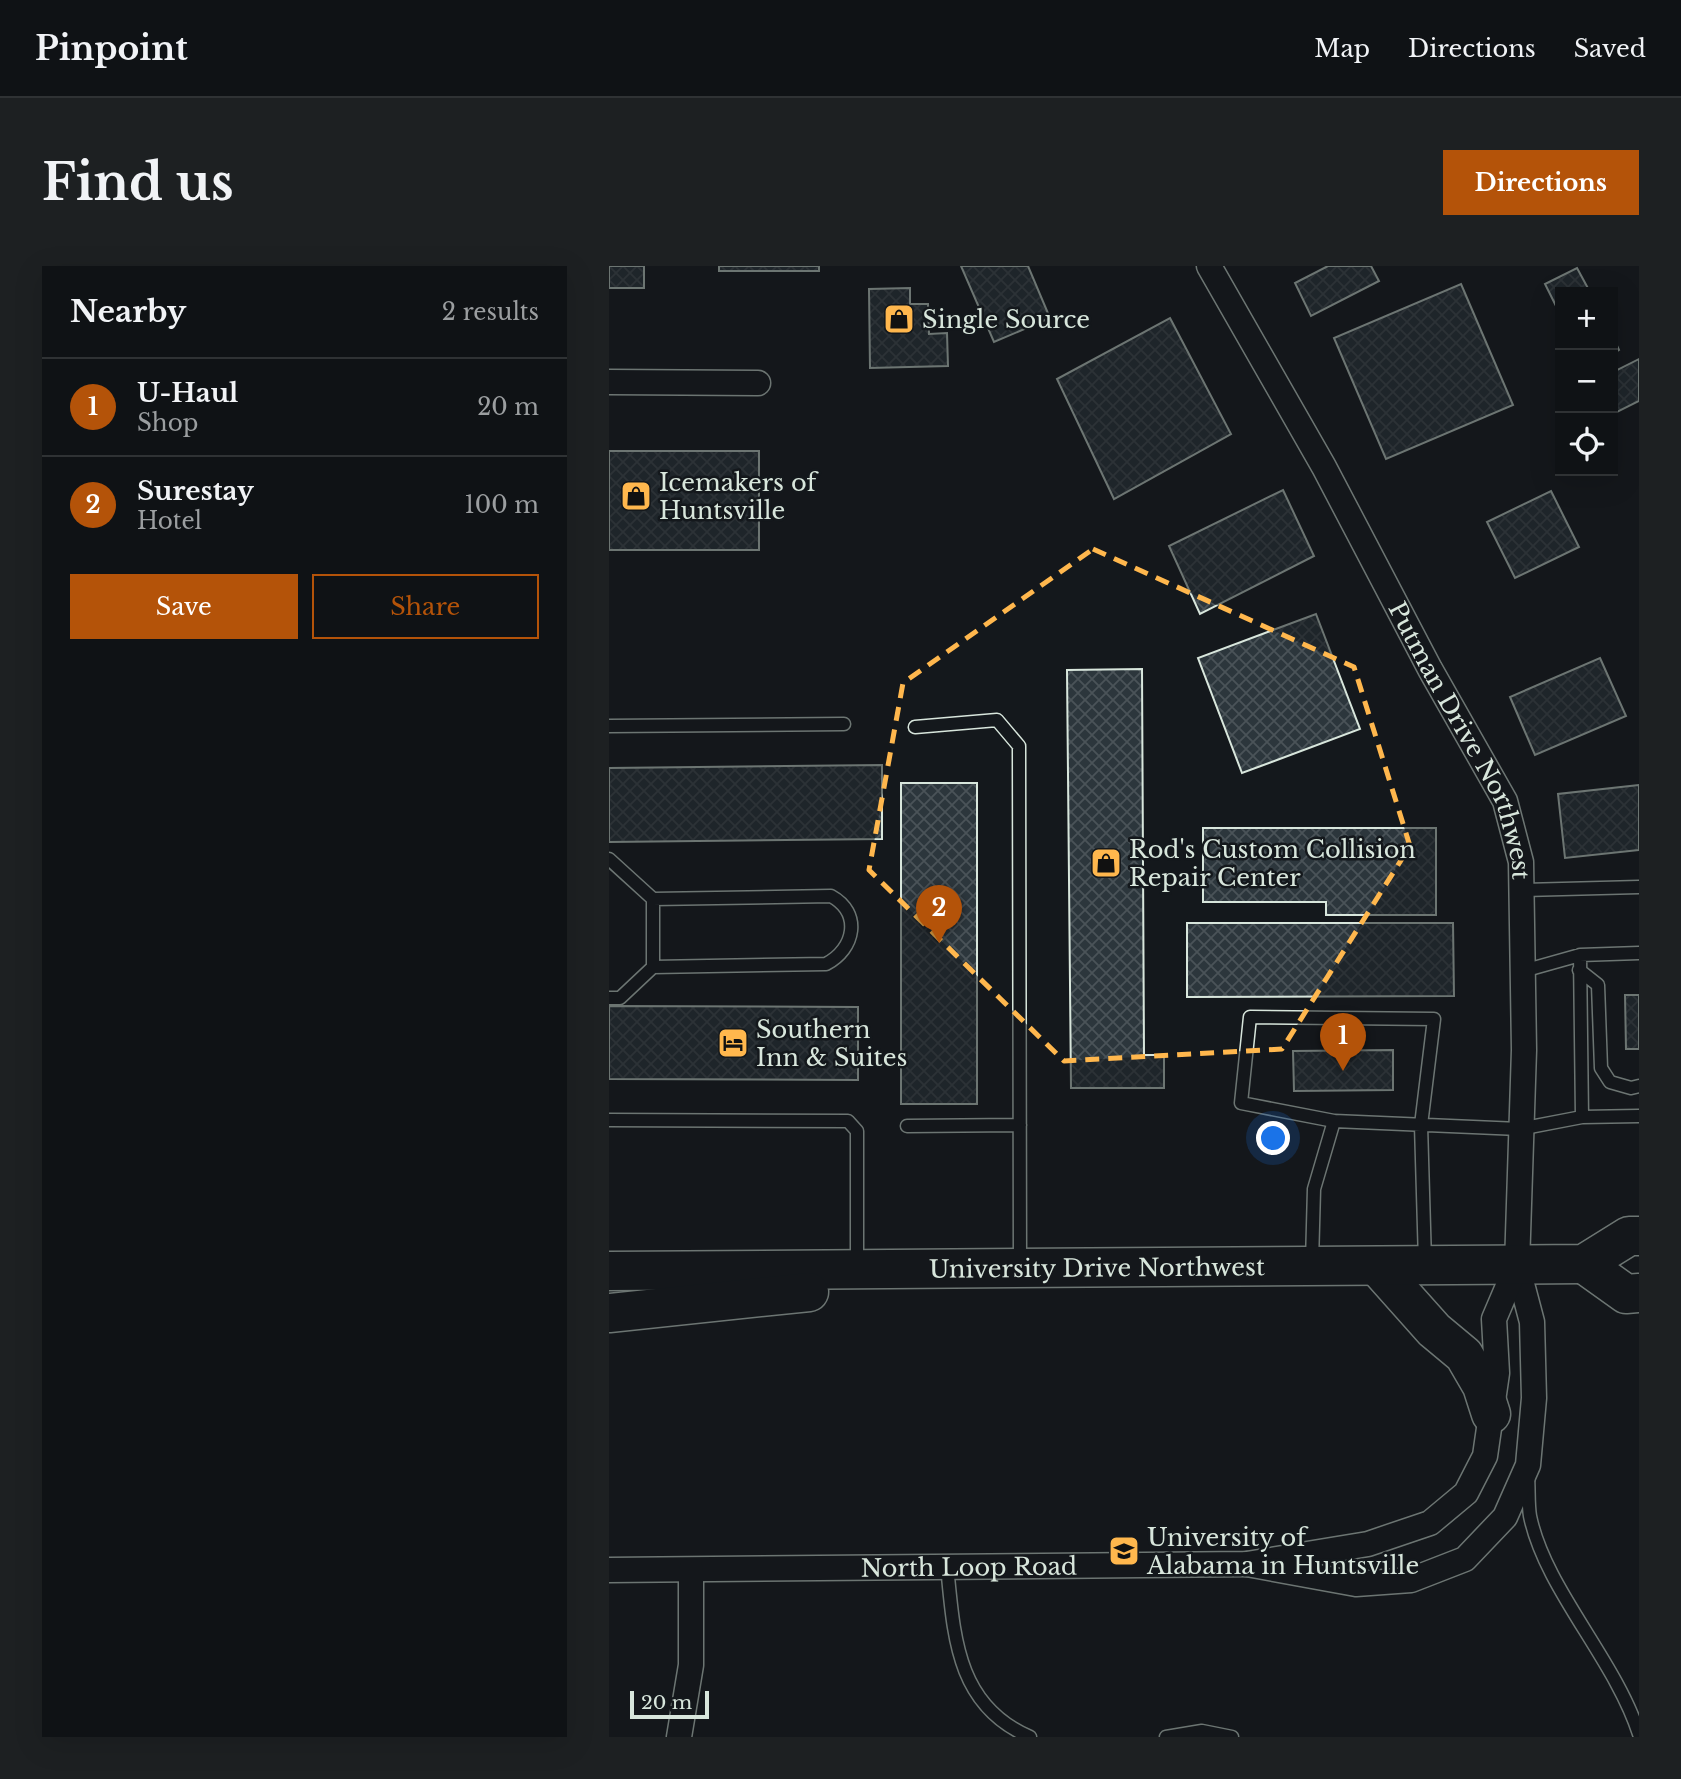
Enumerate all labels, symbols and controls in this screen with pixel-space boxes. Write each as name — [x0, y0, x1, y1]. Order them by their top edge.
text: Pinpoint — [35, 28, 188, 69]
text: Map — [1314, 34, 1370, 63]
text: Directions — [1408, 34, 1536, 63]
text: Saved — [1574, 34, 1646, 63]
button: Directions — [1443, 150, 1639, 215]
text: Find us — [42, 152, 234, 213]
map controls — [1555, 287, 1618, 476]
button: + — [1555, 287, 1618, 350]
text: Nearby — [70, 293, 186, 330]
text: 2 results — [442, 298, 539, 326]
shop icon: Single Source — [882, 302, 916, 336]
place label: Single Source — [922, 305, 1090, 334]
button: − — [1555, 350, 1618, 413]
text: U-Haul — [137, 377, 238, 409]
text: 1 — [88, 393, 98, 421]
text: 20 m — [477, 393, 539, 421]
text: Shop — [137, 409, 198, 437]
button: locate — [1555, 413, 1618, 476]
place label: Icemakers of Huntsville — [659, 468, 820, 525]
text: Surestay — [137, 475, 254, 507]
shop icon: Icemakers of Huntsville — [619, 479, 653, 513]
text: 2 — [86, 491, 100, 519]
text: 100 m — [465, 491, 539, 519]
text: Hotel — [137, 507, 202, 535]
button: Save — [70, 574, 298, 639]
button: Share — [312, 574, 539, 639]
street label: Putman Drive Northwest — [1383, 597, 1536, 880]
place label: Rod's Custom Collision Repair Center — [1129, 835, 1416, 892]
shop icon: Rod's Custom Collision Repair Center — [1089, 846, 1123, 880]
pin: 2 — [916, 885, 962, 943]
pin: 1 — [1320, 1013, 1366, 1071]
place label: Southern Inn & Suites — [756, 1015, 907, 1072]
hotel icon: Southern Inn & Suites — [716, 1026, 750, 1060]
your location — [1256, 1121, 1290, 1155]
street label: University Drive Northwest — [929, 1252, 1265, 1283]
place label: University of Alabama in Huntsville — [1146, 1523, 1419, 1580]
school or university icon: University of Alabama in Huntsville — [1107, 1534, 1141, 1568]
street label: North Loop Road — [861, 1551, 1077, 1582]
scale bar — [630, 1688, 709, 1720]
text: 20 m — [641, 1691, 692, 1714]

